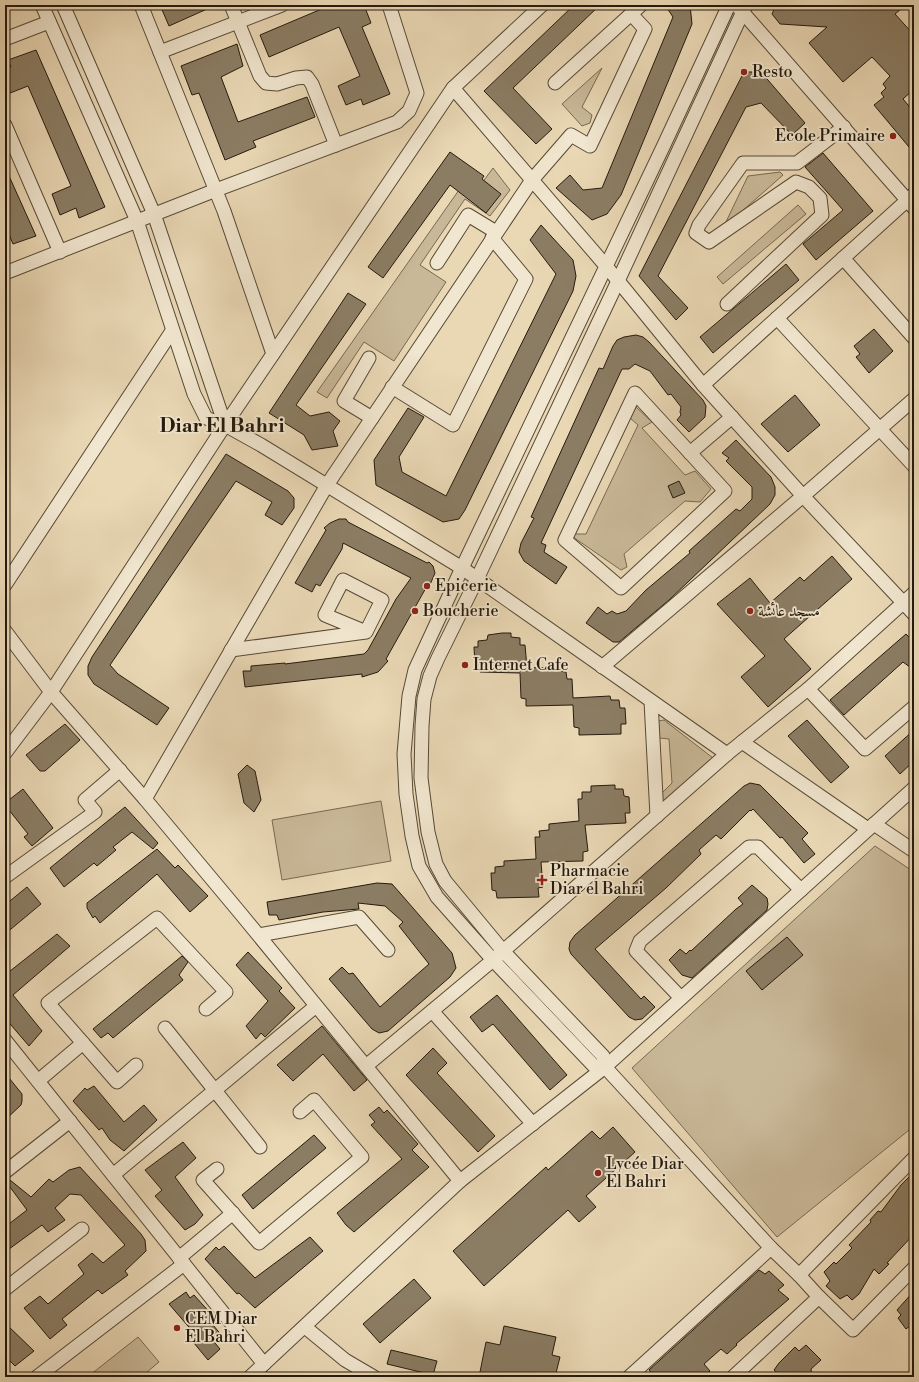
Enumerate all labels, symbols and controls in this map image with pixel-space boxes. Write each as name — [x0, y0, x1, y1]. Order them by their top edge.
place label: Resto — [752, 62, 793, 82]
marker: Resto — [739, 67, 749, 77]
place label: Ecole Primaire — [775, 126, 885, 146]
marker: Ecole Primaire — [888, 131, 898, 141]
district label: Diar El Bahri — [159, 414, 285, 439]
place label: Epicerie — [435, 576, 497, 596]
marker: Epicerie — [422, 581, 432, 591]
place label: Boucherie — [422, 601, 499, 621]
place label: مسجد عائشة — [758, 601, 820, 621]
marker: Boucherie — [410, 606, 420, 616]
marker: مسجد عائشة — [745, 606, 755, 616]
place label: Internet Cafe — [473, 655, 569, 675]
marker: Internet Cafe — [460, 660, 470, 670]
place label: Pharmacie Diar el Bahri — [550, 861, 644, 899]
marker: Pharmacie Diar el Bahri — [537, 875, 547, 885]
place label: Lycée Diar El Bahri — [606, 1154, 684, 1192]
marker: Lycée Diar El Bahri — [593, 1168, 603, 1178]
place label: CEM Diar El Bahri — [185, 1309, 257, 1347]
marker: CEM Diar El Bahri — [172, 1323, 182, 1333]

